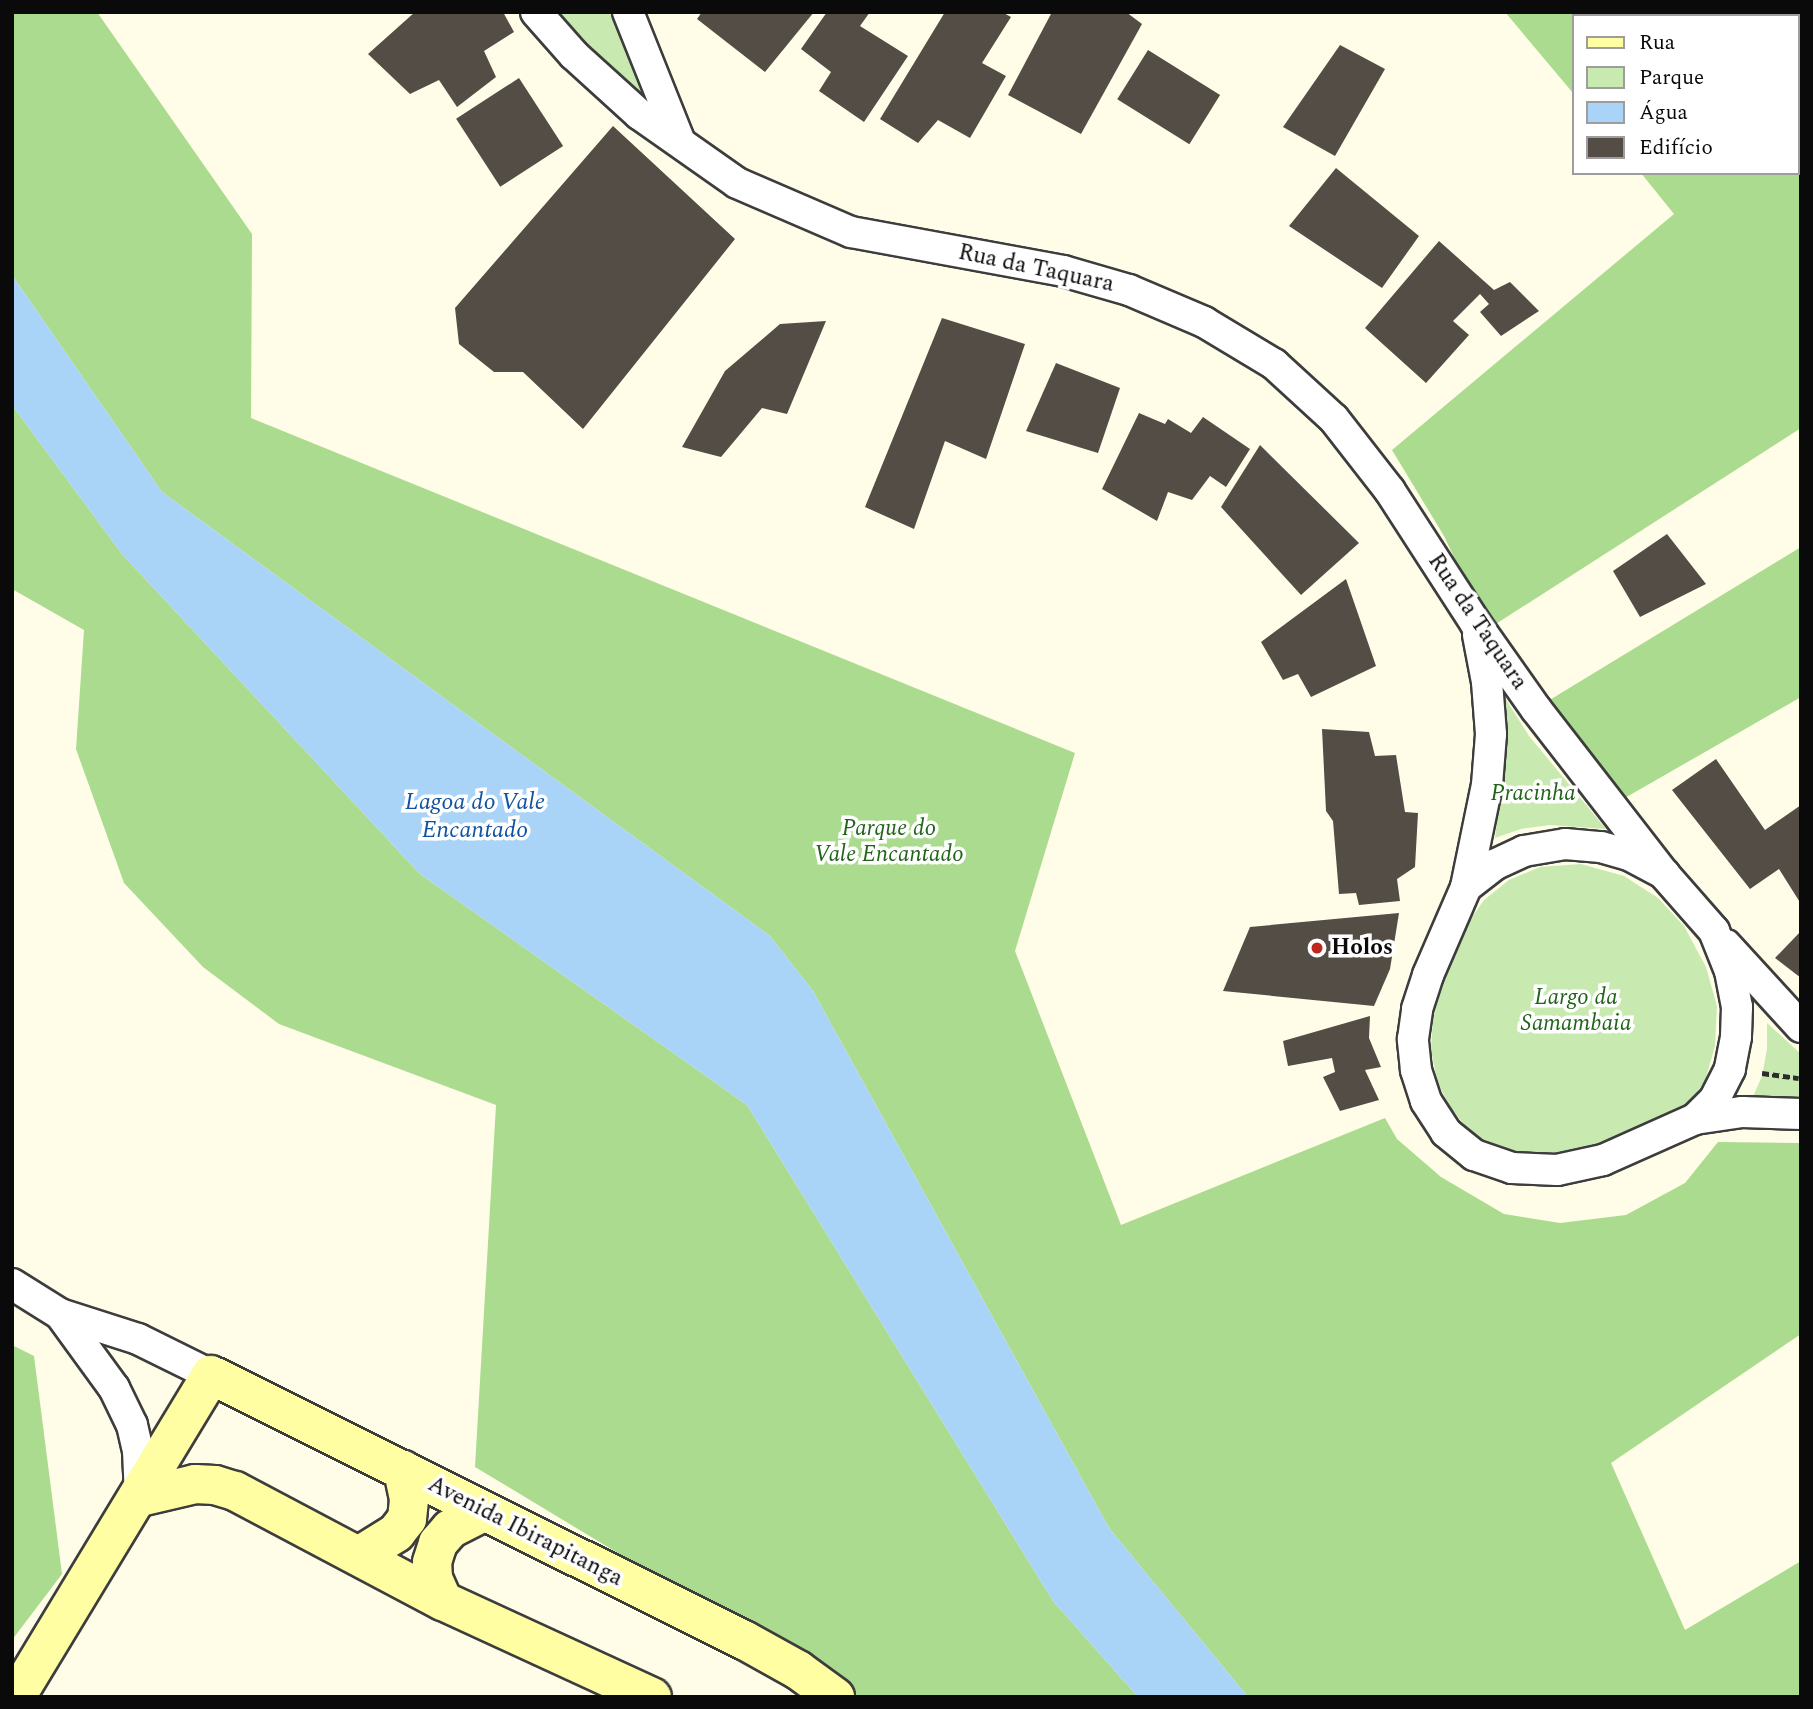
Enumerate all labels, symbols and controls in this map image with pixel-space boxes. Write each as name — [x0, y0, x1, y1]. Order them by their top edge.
legend — [1572, 14, 1799, 175]
text: Rua — [1639, 27, 1675, 59]
text: Parque — [1639, 62, 1704, 94]
text: Água — [1639, 97, 1688, 129]
text: Edifício — [1639, 132, 1713, 164]
street label: Rua da Taquara — [956, 239, 1116, 299]
street label: Rua da Taquara — [1421, 549, 1533, 695]
park label: Pracinha — [1490, 780, 1576, 808]
water label: Lagoa do Vale Encantado — [405, 789, 545, 845]
park label: Parque do Vale Encantado — [814, 815, 964, 869]
place label: Holos — [1331, 934, 1393, 962]
marker: Holos — [1309, 940, 1325, 956]
park label: Largo da Samambaia — [1521, 984, 1631, 1038]
street label: Avenida Ibirapitanga — [423, 1471, 627, 1593]

